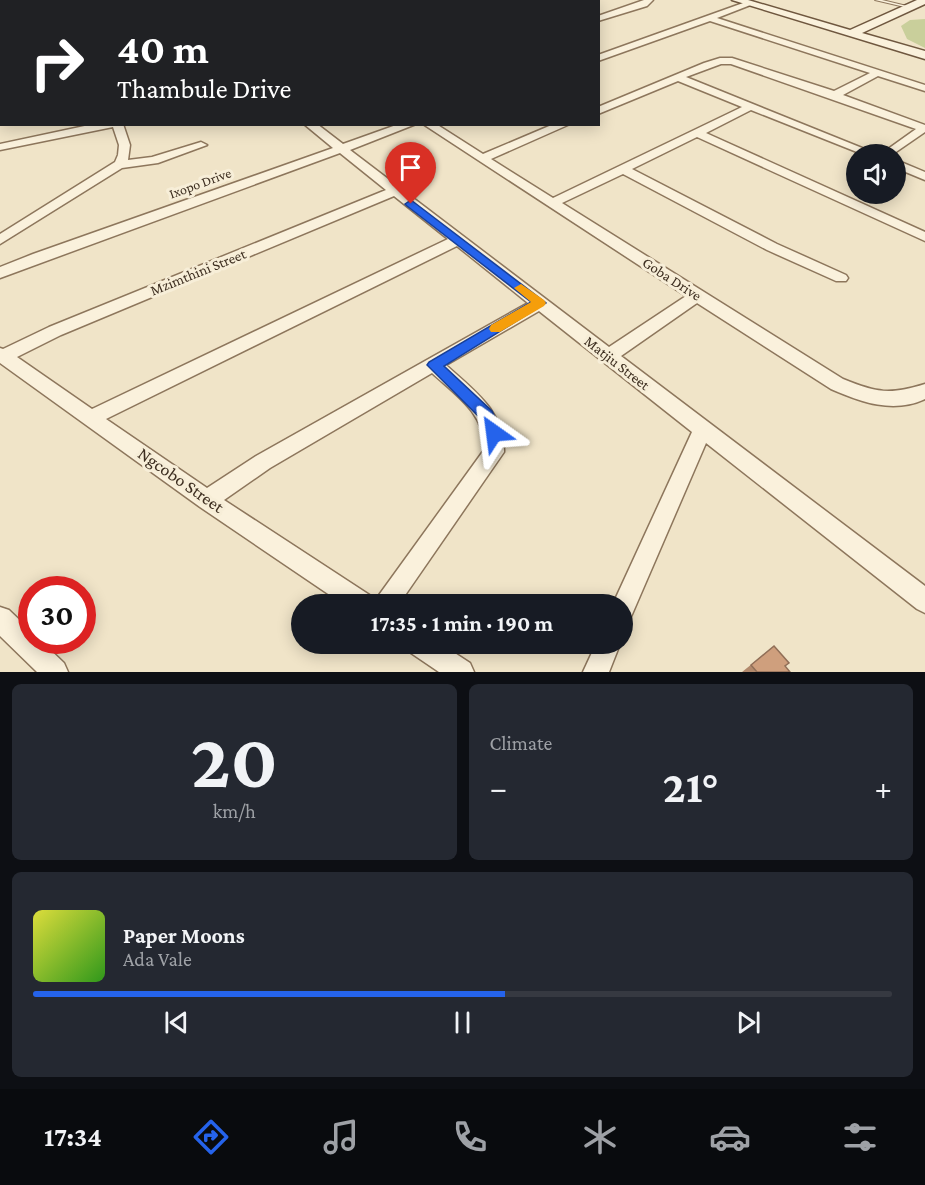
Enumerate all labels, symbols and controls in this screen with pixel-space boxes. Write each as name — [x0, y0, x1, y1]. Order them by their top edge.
icon: right — [18, 24, 96, 102]
text: 40 m — [117, 25, 209, 72]
text: Thambule Drive — [117, 74, 291, 104]
pin — [385, 142, 436, 204]
map controls — [846, 144, 906, 204]
button: sound — [846, 144, 906, 204]
icon: arrive — [394, 151, 427, 184]
street label: Ixopo Drive — [167, 164, 233, 202]
street label: Mzimthini Street — [148, 245, 249, 298]
street label: Goba Drive — [640, 254, 705, 304]
street label: Matjiu Street — [581, 333, 653, 395]
position arrow — [462, 401, 526, 465]
street label: Ngcobo Street — [134, 443, 229, 518]
speed limit sign: 30 — [18, 576, 96, 654]
text: 17:35 · 1 min · 190 m — [371, 611, 553, 636]
text: 20 — [191, 717, 278, 804]
text: Climate — [490, 732, 552, 754]
text: 21° — [663, 762, 719, 812]
text: − — [490, 769, 507, 806]
text: + — [875, 769, 892, 806]
text: km/h — [213, 800, 256, 822]
text: Paper Moons — [123, 923, 245, 948]
text: Ada Vale — [123, 948, 192, 970]
icon: previous — [160, 1006, 193, 1039]
icon: pause — [446, 1006, 479, 1039]
icon: next — [732, 1006, 765, 1039]
icon: directions — [190, 1116, 232, 1158]
icon: music — [320, 1116, 362, 1158]
icon: phone — [449, 1116, 491, 1158]
icon: climate — [579, 1116, 621, 1158]
icon: car — [709, 1116, 751, 1158]
icon: filters — [839, 1116, 881, 1158]
text: 17:34 — [44, 1122, 102, 1152]

